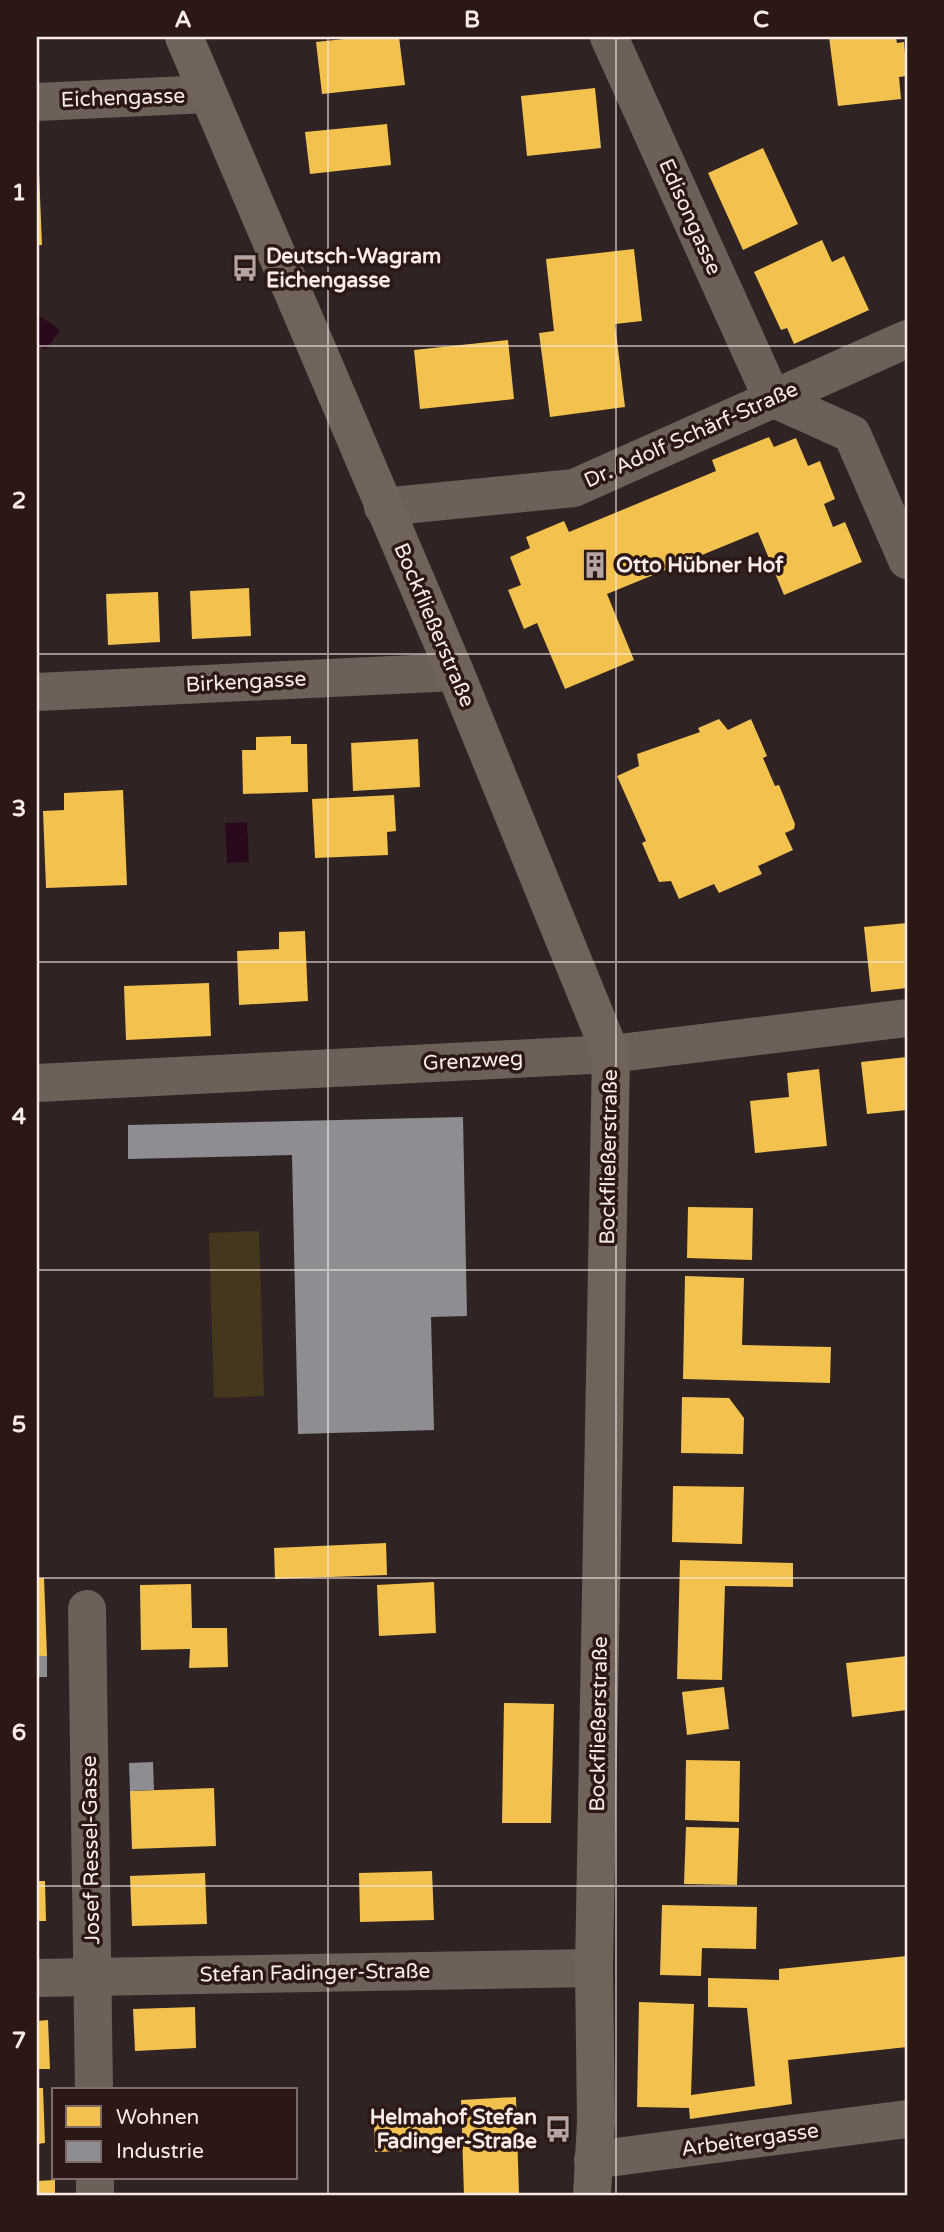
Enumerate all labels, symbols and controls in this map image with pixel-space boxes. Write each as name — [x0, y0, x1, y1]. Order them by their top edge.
text: A — [174, 6, 192, 34]
text: B — [464, 6, 480, 34]
text: C — [753, 6, 769, 34]
street label: Eichengasse — [60, 83, 186, 113]
street label: Edisongasse — [653, 155, 727, 279]
text: 1 — [12, 179, 26, 207]
place label: Deutsch-Wagram Eichengasse — [266, 244, 441, 293]
bus stop icon: Deutsch-Wagram Eichengasse — [230, 253, 260, 283]
street label: Dr. Adolf Schärf-Straße — [580, 376, 802, 493]
text: 2 — [12, 487, 26, 515]
street label: Bockfließerstraße — [388, 539, 480, 711]
building icon: Otto Hübner Hof — [580, 550, 610, 580]
place label: Otto Hübner Hof — [616, 553, 784, 578]
street label: Birkengasse — [185, 666, 307, 698]
text: 3 — [12, 795, 26, 823]
street label: Grenzweg — [422, 1046, 524, 1076]
street label: Bockfließerstraße — [595, 1069, 623, 1245]
text: 4 — [12, 1103, 27, 1131]
text: 5 — [12, 1411, 26, 1439]
street label: Bockfließerstraße — [585, 1636, 613, 1812]
text: 6 — [12, 1719, 26, 1747]
street label: Josef Ressel-Gasse — [77, 1755, 105, 1945]
street label: Stefan Fadinger-Straße — [200, 1958, 431, 1988]
text: 7 — [12, 2027, 26, 2055]
legend — [52, 2088, 298, 2180]
text: Wohnen — [116, 2105, 199, 2130]
place label: Helmahof Stefan Fadinger-Straße — [370, 2105, 537, 2154]
bus stop icon: Helmahof Stefan Fadinger-Straße — [543, 2114, 573, 2144]
street label: Arbeitergasse — [680, 2118, 820, 2162]
text: Industrie — [116, 2139, 204, 2164]

